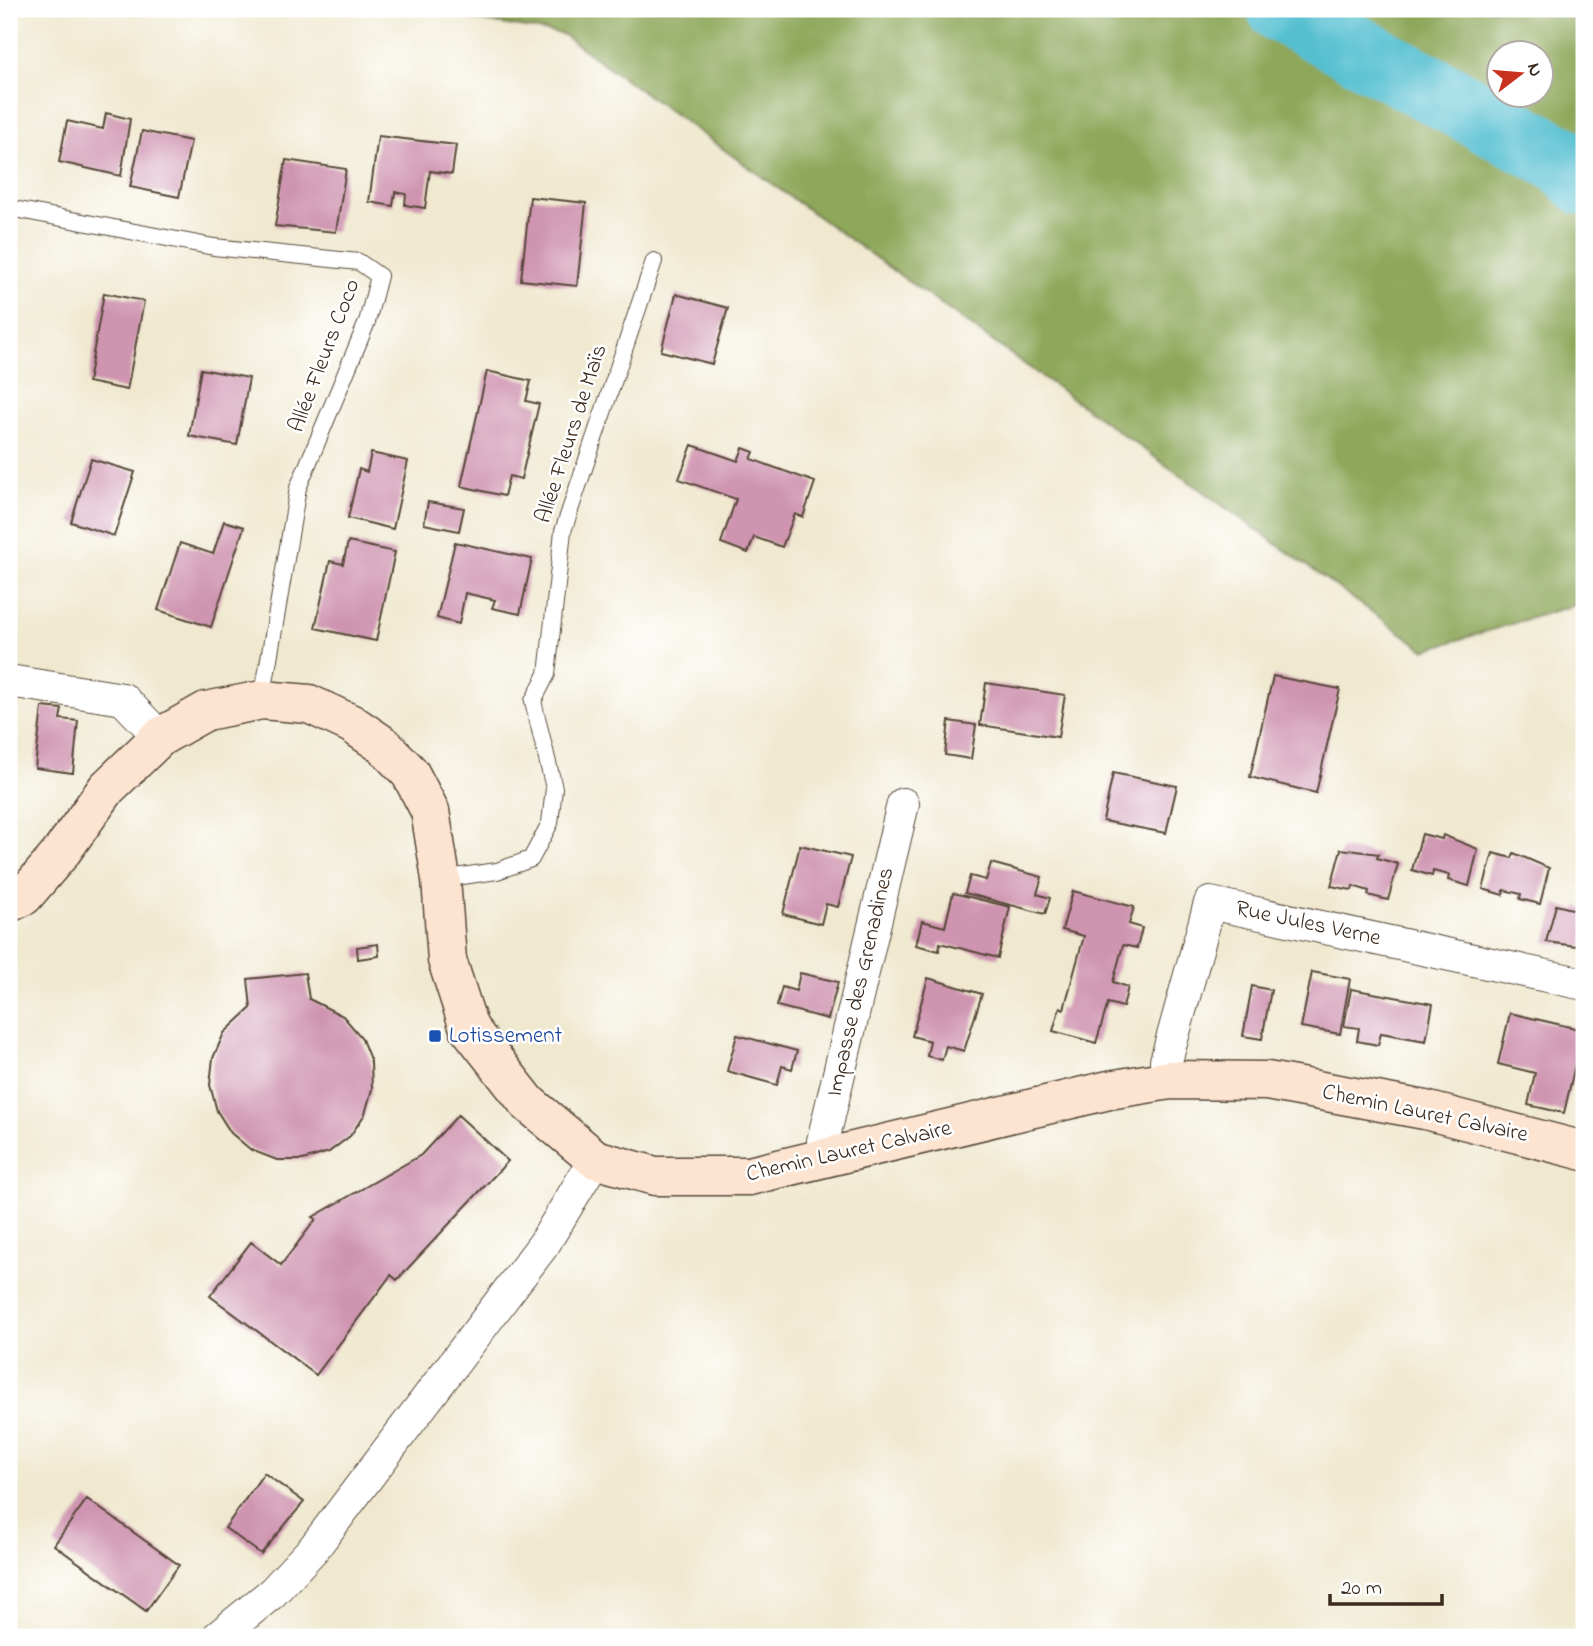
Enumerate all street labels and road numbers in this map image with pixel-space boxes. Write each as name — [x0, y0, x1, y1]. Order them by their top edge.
street label: Allée Fleurs Coco — [281, 275, 369, 437]
street label: Allée Fleurs de Maïs — [528, 340, 616, 528]
street label: Impasse des Grenadines — [819, 864, 903, 1100]
street label: Rue Jules Verne — [1232, 893, 1384, 956]
street label: Chemin Lauret Calvaire — [1319, 1076, 1532, 1152]
street label: Chemin Lauret Calvaire — [743, 1112, 956, 1192]

